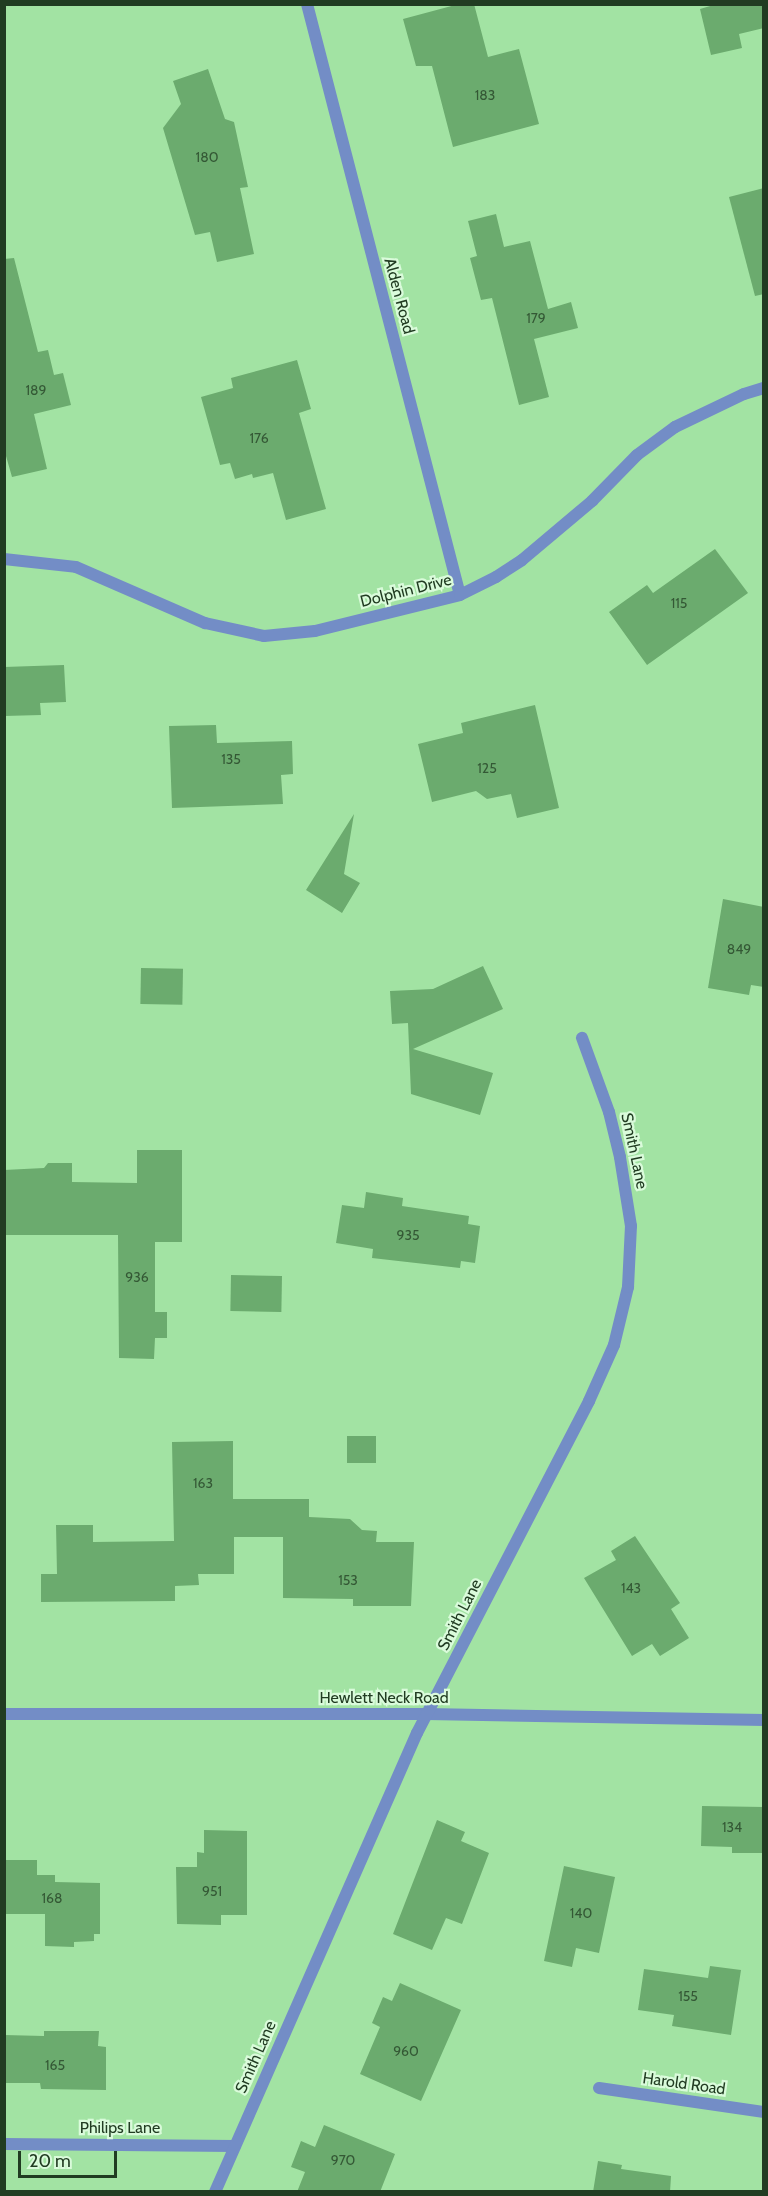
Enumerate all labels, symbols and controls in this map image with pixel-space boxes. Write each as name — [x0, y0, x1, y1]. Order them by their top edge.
house number: 183 — [475, 87, 495, 103]
house number: 180 — [196, 149, 218, 165]
street label: Alden Road — [380, 256, 418, 336]
house number: 179 — [526, 310, 546, 326]
house number: 189 — [26, 382, 46, 398]
house number: 176 — [249, 430, 269, 446]
street label: Dolphin Drive — [358, 570, 454, 612]
house number: 115 — [671, 595, 687, 611]
house number: 135 — [221, 751, 241, 767]
house number: 125 — [477, 760, 497, 776]
house number: 849 — [727, 941, 751, 957]
street label: Smith Lane — [617, 1111, 651, 1191]
house number: 935 — [396, 1227, 420, 1243]
house number: 936 — [125, 1269, 149, 1285]
house number: 163 — [193, 1475, 213, 1491]
house number: 153 — [338, 1572, 358, 1588]
street label: Smith Lane — [434, 1576, 486, 1654]
house number: 143 — [621, 1580, 641, 1596]
street label: Hewlett Neck Road — [319, 1688, 449, 1708]
house number: 134 — [722, 1819, 742, 1835]
house number: 951 — [202, 1883, 222, 1899]
house number: 168 — [42, 1890, 62, 1906]
house number: 140 — [570, 1905, 592, 1921]
house number: 155 — [678, 1988, 698, 2004]
street label: Smith Lane — [232, 2018, 280, 2096]
house number: 960 — [393, 2043, 419, 2059]
house number: 165 — [45, 2057, 65, 2073]
street label: Harold Road — [641, 2069, 727, 2099]
street label: Philips Lane — [80, 2118, 160, 2138]
scale bar — [21, 2139, 120, 2177]
text: 20 m — [29, 2150, 71, 2172]
house number: 970 — [331, 2152, 355, 2168]

